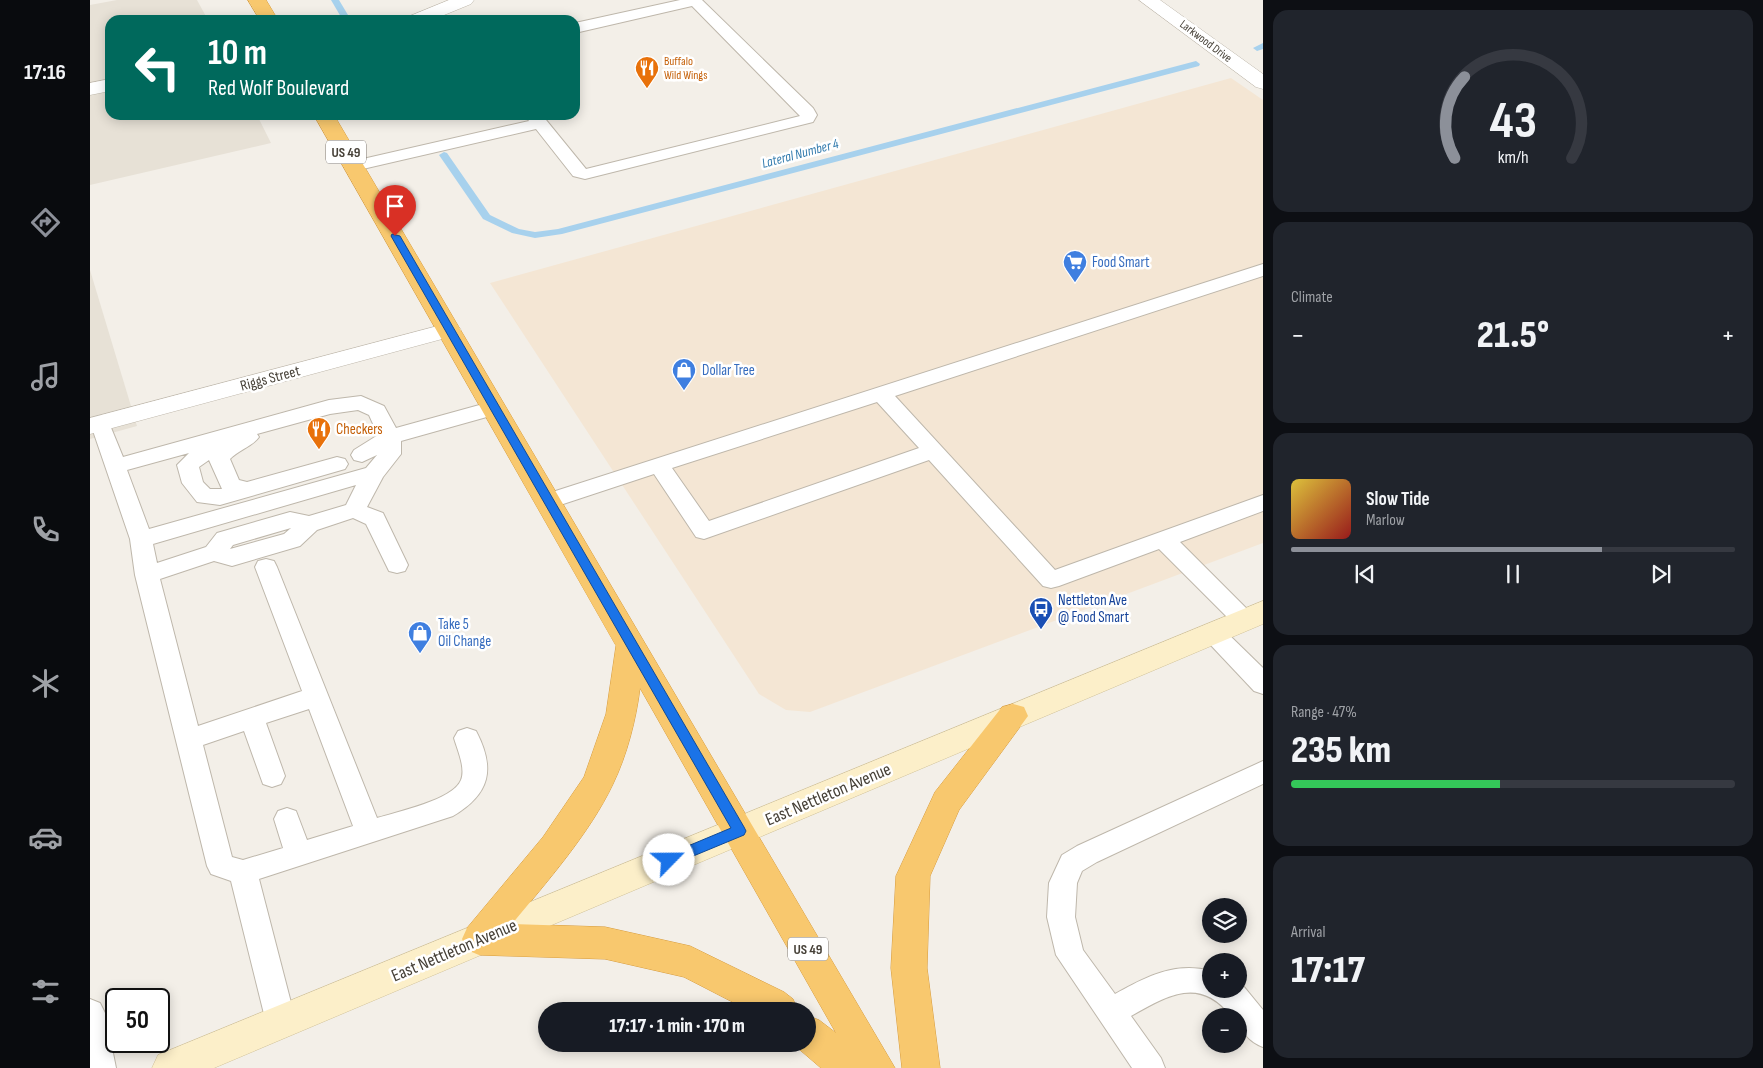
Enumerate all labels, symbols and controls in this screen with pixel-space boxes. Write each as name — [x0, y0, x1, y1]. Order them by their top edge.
street label: Larkwood Drive — [1177, 17, 1235, 66]
text: 10 m — [208, 32, 267, 75]
icon: left — [125, 35, 190, 100]
place label: Buffalo Wild Wings — [664, 54, 707, 83]
restaurant icon: Buffalo Wild Wings — [634, 55, 660, 89]
text: 17:16 — [24, 59, 66, 86]
text: Red Wolf Boulevard — [208, 75, 349, 102]
text: 43 — [1489, 90, 1537, 153]
water label: Lateral Number 4 — [760, 135, 841, 172]
road number: US 49 — [326, 140, 366, 163]
text: km/h — [1498, 147, 1528, 168]
pin — [374, 185, 416, 236]
icon: arrive — [381, 192, 409, 220]
icon: directions — [28, 205, 63, 240]
supermarket icon: Food Smart — [1062, 249, 1088, 283]
place label: Food Smart — [1092, 253, 1150, 272]
text: Climate — [1291, 288, 1333, 307]
text: 21.5° — [1477, 313, 1549, 358]
text: − — [1291, 319, 1305, 352]
text: + — [1721, 319, 1735, 352]
shop icon: Dollar Tree — [671, 357, 697, 391]
icon: music — [28, 359, 63, 394]
street label: Riggs Street — [238, 361, 303, 396]
place label: Dollar Tree — [702, 361, 755, 380]
restaurant icon: Checkers — [306, 416, 332, 450]
place label: Checkers — [336, 420, 383, 439]
text: Slow Tide — [1366, 488, 1430, 511]
text: Marlow — [1366, 511, 1405, 530]
icon: phone — [28, 512, 63, 547]
icon: previous — [1351, 560, 1379, 588]
icon: pause — [1499, 560, 1527, 588]
icon: next — [1647, 560, 1675, 588]
place label: Nettleton Ave @ Food Smart — [1058, 591, 1129, 627]
bus stop icon: Nettleton Ave @ Food Smart — [1028, 596, 1054, 630]
place label: Take 5 Oil Change — [438, 615, 491, 651]
shop icon: Take 5 Oil Change — [407, 620, 433, 654]
icon: climate — [28, 666, 63, 701]
text: Range · 47% — [1291, 703, 1357, 722]
text: 235 km — [1291, 728, 1391, 773]
street label: East Nettleton Avenue — [762, 759, 894, 830]
icon: car — [28, 820, 63, 855]
position arrow — [642, 833, 694, 885]
map controls — [1202, 898, 1247, 1053]
button: layers — [1202, 898, 1247, 943]
street label: East Nettleton Avenue — [388, 915, 520, 986]
text: Arrival — [1291, 923, 1325, 942]
road number: US 49 — [788, 938, 828, 961]
text: 17:17 — [1291, 948, 1365, 993]
button: + — [1202, 953, 1247, 998]
icon: filters — [28, 974, 63, 1009]
speed limit sign: 50 — [105, 988, 170, 1053]
button: − — [1202, 1008, 1247, 1053]
text: 17:17 · 1 min · 170 m — [609, 1015, 745, 1038]

